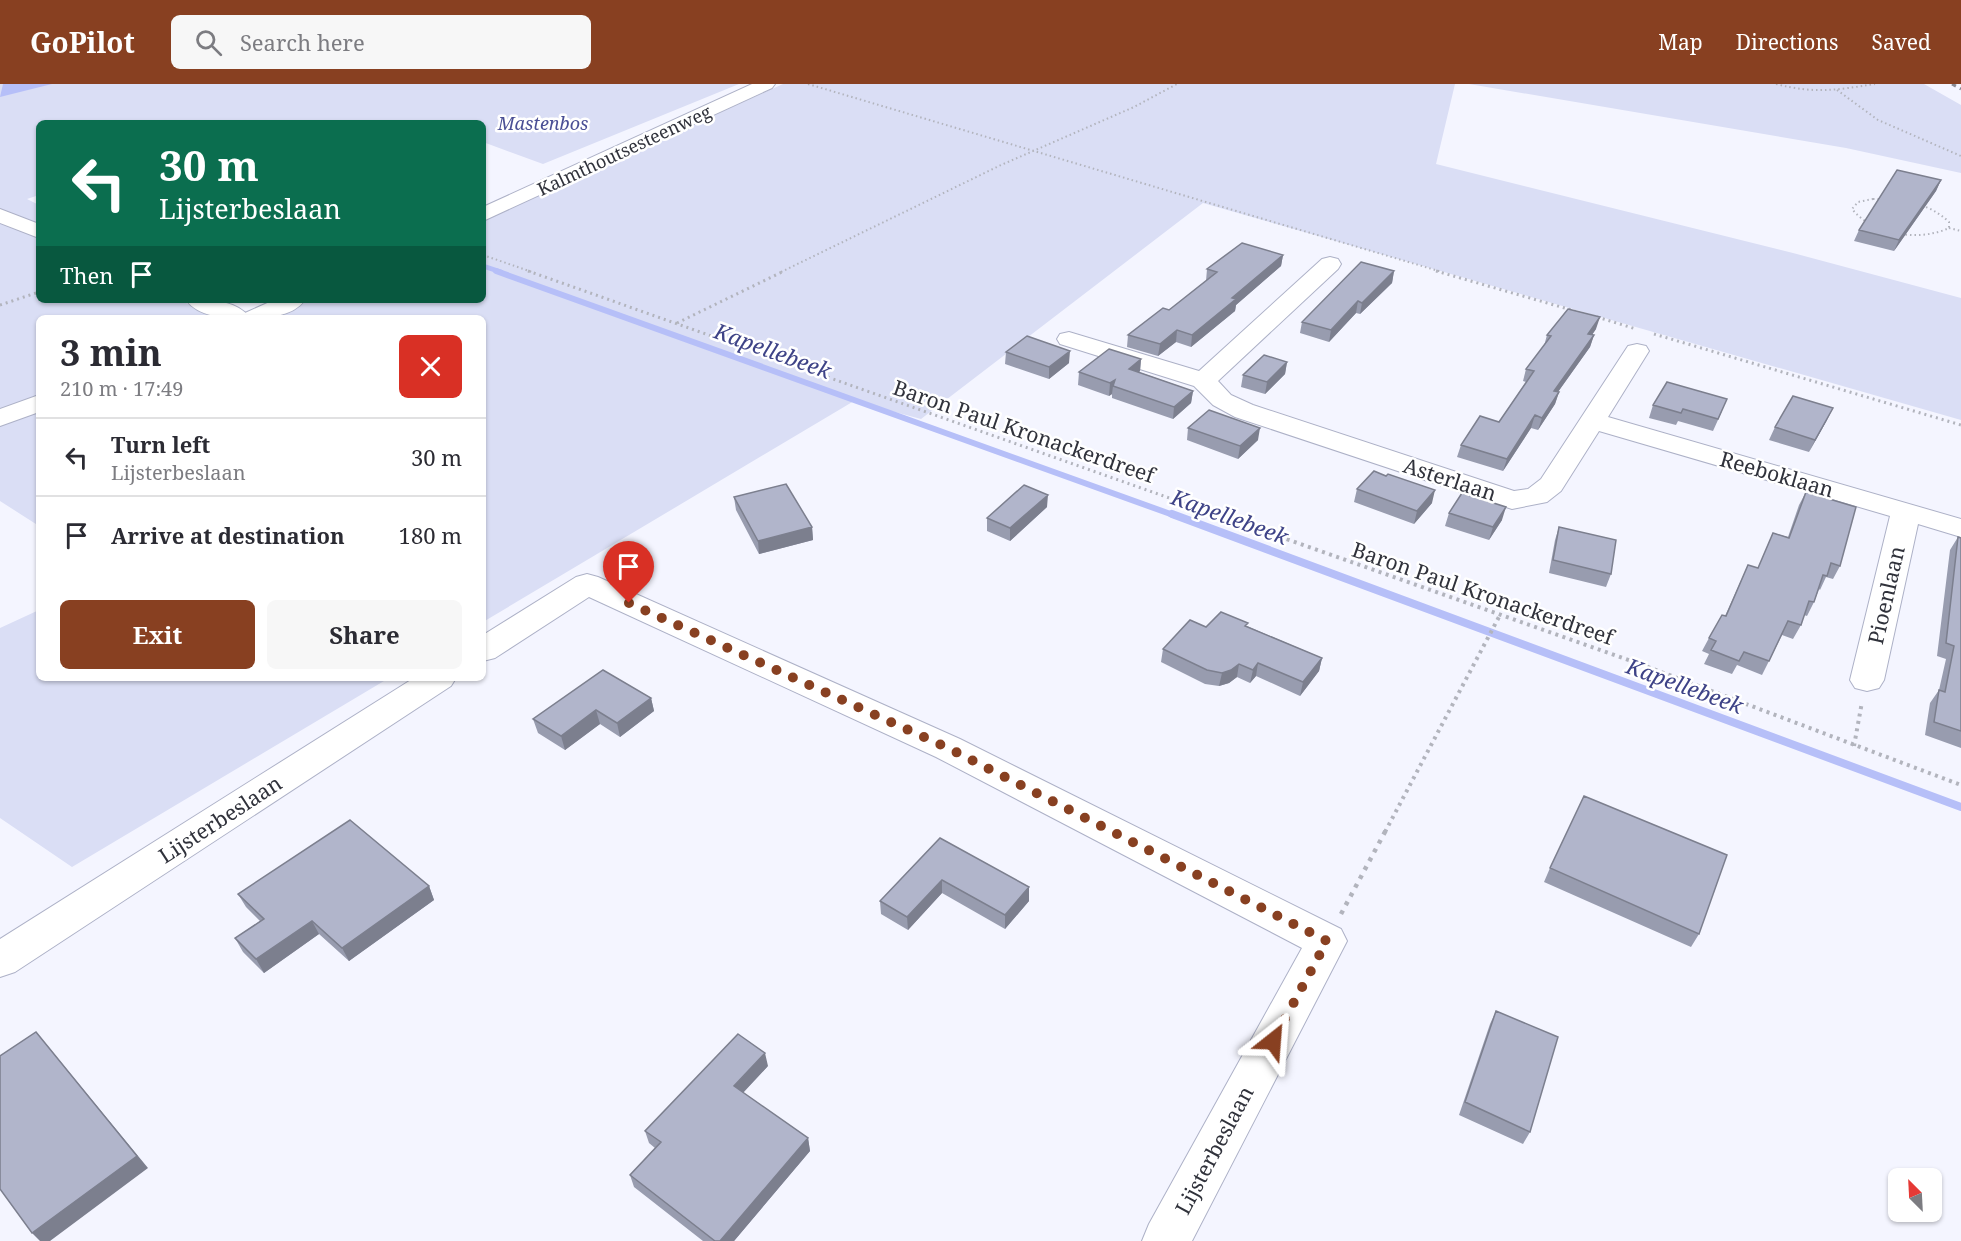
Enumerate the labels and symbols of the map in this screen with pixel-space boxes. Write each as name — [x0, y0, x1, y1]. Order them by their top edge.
street label: Kalmthoutsesteenweg — [533, 99, 715, 201]
park label: Mastenbos — [497, 111, 588, 135]
water label: Kapellebeek — [709, 315, 837, 386]
street label: Baron Paul Kronackerdreef — [890, 373, 1161, 490]
street label: Reeboklaan — [1717, 444, 1837, 504]
street label: Asterlaan — [1400, 451, 1500, 507]
water label: Kapellebeek — [1166, 481, 1294, 552]
street label: Baron Paul Kronackerdreef — [1349, 535, 1620, 652]
pin — [603, 541, 654, 603]
street label: Pioenlaan — [1861, 543, 1911, 647]
water label: Kapellebeek — [1621, 650, 1749, 721]
street label: Lijsterbeslaan — [153, 769, 287, 869]
position arrow — [1241, 1009, 1305, 1073]
street label: Lijsterbeslaan — [1168, 1081, 1260, 1219]
north arrow — [1888, 1168, 1942, 1222]

